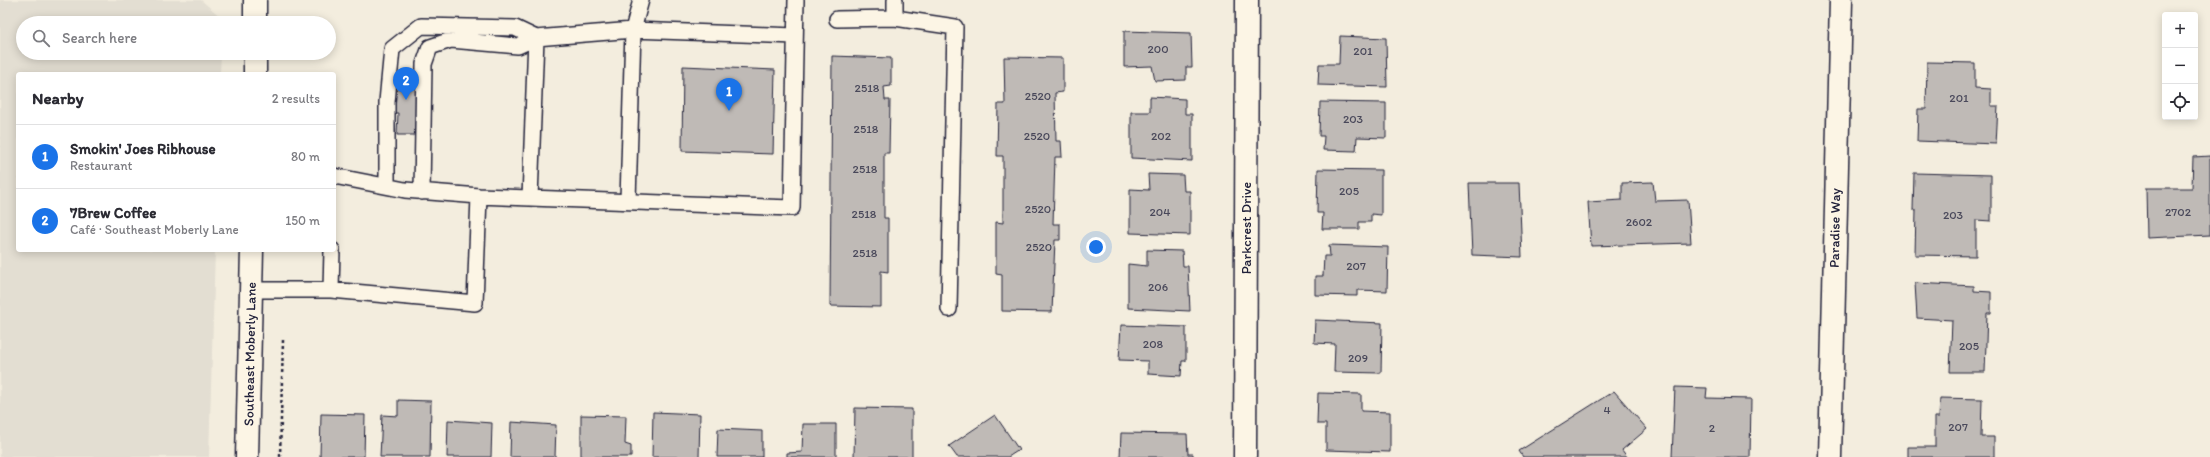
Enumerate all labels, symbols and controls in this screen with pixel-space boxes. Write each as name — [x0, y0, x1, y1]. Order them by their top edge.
map controls — [2162, 12, 2198, 120]
button: + — [2162, 12, 2198, 48]
search box — [16, 16, 336, 60]
icon: search — [30, 27, 52, 49]
text: Search here — [62, 29, 137, 47]
house number: 200 — [1147, 42, 1169, 56]
house number: 201 — [1353, 44, 1373, 58]
button: − — [2162, 48, 2198, 84]
pin: 2 — [393, 67, 419, 100]
pin: 1 — [716, 78, 742, 111]
house number: 2518 — [855, 81, 880, 95]
button: locate — [2162, 84, 2198, 120]
text: Nearby — [32, 88, 84, 108]
house number: 2520 — [1025, 89, 1051, 103]
text: 2 results — [272, 91, 320, 106]
house number: 201 — [1949, 91, 1969, 105]
house number: 203 — [1343, 112, 1364, 126]
house number: 2518 — [854, 122, 879, 136]
house number: 2520 — [1024, 129, 1050, 143]
house number: 202 — [1151, 129, 1172, 143]
text: Smokin' Joes Ribhouse — [70, 140, 216, 158]
text: 1 — [42, 149, 48, 164]
text: 80 m — [291, 149, 320, 164]
text: Restaurant — [70, 158, 132, 173]
house number: 2518 — [853, 162, 878, 176]
street label: Parkcrest Drive — [1238, 181, 1255, 274]
house number: 205 — [1339, 184, 1359, 198]
street label: Paradise Way — [1826, 187, 1844, 268]
house number: 2520 — [1025, 202, 1051, 216]
text: 7Brew Coffee — [70, 204, 156, 222]
house number: 204 — [1150, 205, 1170, 219]
house number: 2702 — [2165, 205, 2192, 219]
house number: 2518 — [852, 207, 877, 221]
house number: 203 — [1943, 208, 1964, 222]
text: 2 — [42, 213, 48, 228]
text: 150 m — [285, 213, 320, 228]
house number: 2602 — [1626, 215, 1653, 229]
text: Café · Southeast Moberly Lane — [70, 222, 239, 237]
your location — [1086, 237, 1106, 257]
house number: 2520 — [1026, 240, 1052, 254]
house number: 2518 — [853, 246, 878, 260]
house number: 207 — [1346, 259, 1366, 273]
house number: 206 — [1148, 280, 1168, 294]
street label: Southeast Moberly Lane — [240, 281, 260, 426]
house number: 208 — [1143, 337, 1164, 351]
house number: 205 — [1959, 339, 1979, 353]
house number: 209 — [1348, 351, 1368, 365]
house number: 4 — [1603, 403, 1611, 417]
house number: 207 — [1948, 420, 1968, 434]
house number: 2 — [1709, 421, 1716, 435]

